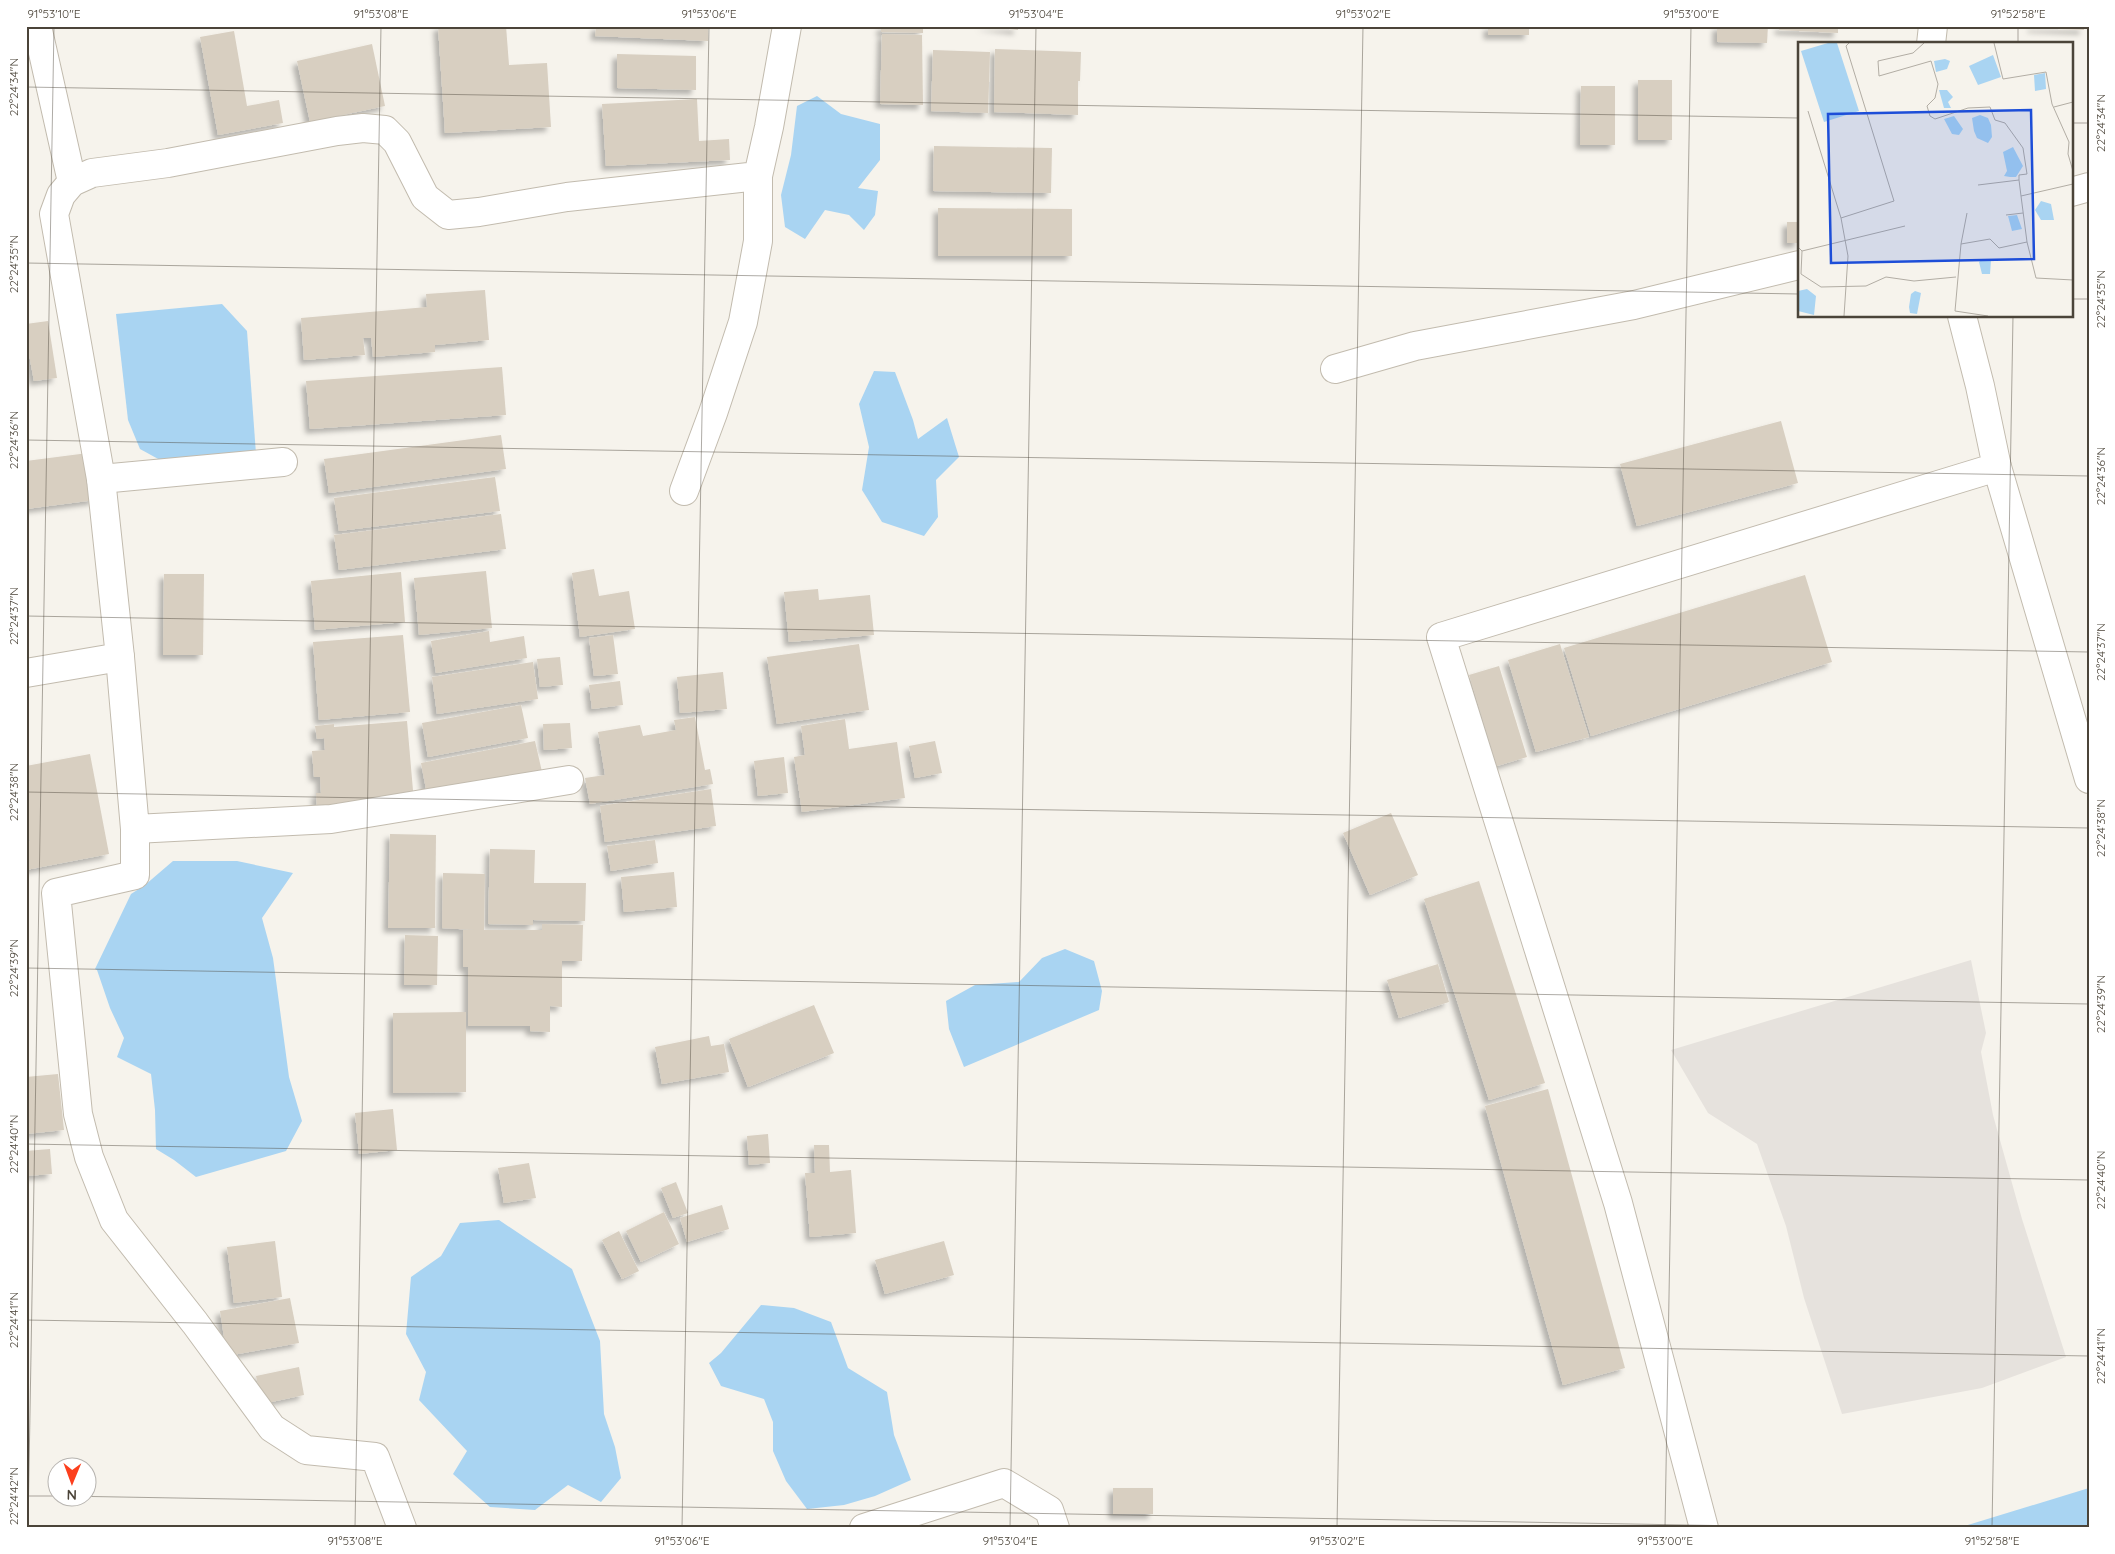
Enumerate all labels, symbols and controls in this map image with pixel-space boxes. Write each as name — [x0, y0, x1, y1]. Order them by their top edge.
text: 91°53'10"E — [27, 6, 81, 21]
text: 91°53'08"E — [353, 6, 409, 21]
text: 91°53'06"E — [681, 6, 737, 21]
text: 91°53'04"E — [1008, 6, 1064, 21]
text: 91°53'02"E — [1335, 6, 1391, 21]
text: 91°53'00"E — [1663, 6, 1719, 21]
text: 91°52'58"E — [1990, 6, 2046, 21]
inset map — [1798, 42, 2072, 318]
text: 22°24'34"N — [6, 58, 21, 116]
text: 22°24'34"N — [2093, 94, 2108, 152]
text: 22°24'35"N — [6, 235, 21, 293]
text: 22°24'35"N — [2093, 270, 2108, 328]
text: 22°24'36"N — [6, 411, 21, 469]
text: 22°24'36"N — [2093, 447, 2108, 505]
text: 22°24'37"N — [6, 587, 21, 645]
text: 22°24'37"N — [2093, 623, 2108, 681]
text: 22°24'38"N — [6, 763, 21, 821]
text: 22°24'38"N — [2093, 799, 2108, 857]
text: 22°24'39"N — [6, 939, 21, 997]
text: 22°24'39"N — [2093, 975, 2108, 1033]
text: 22°24'40"N — [6, 1114, 21, 1174]
text: 22°24'40"N — [2093, 1150, 2108, 1210]
text: 22°24'41"N — [6, 1292, 21, 1348]
text: 22°24'41"N — [2093, 1328, 2108, 1384]
north arrow — [48, 1456, 98, 1506]
text: 22°24'42"N — [6, 1467, 21, 1525]
text: N — [66, 1486, 77, 1504]
text: 91°53'08"E — [327, 1533, 383, 1548]
text: 91°53'06"E — [654, 1533, 710, 1548]
text: 91°53'04"E — [982, 1533, 1038, 1548]
text: 91°53'02"E — [1309, 1533, 1365, 1548]
text: 91°53'00"E — [1637, 1533, 1693, 1548]
text: 91°52'58"E — [1964, 1533, 2020, 1548]

